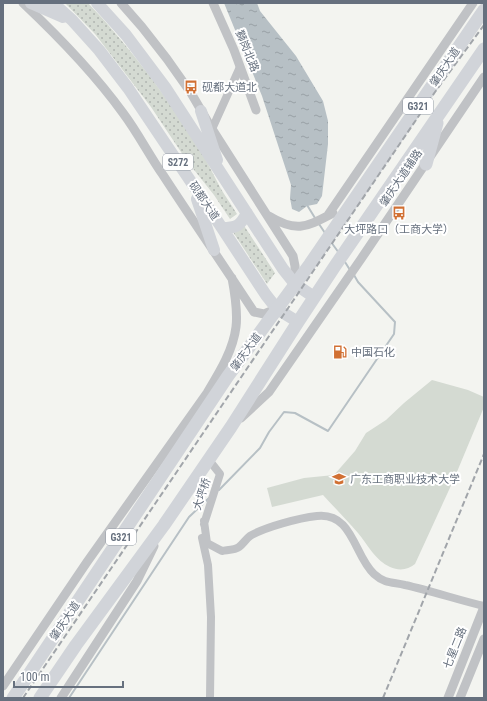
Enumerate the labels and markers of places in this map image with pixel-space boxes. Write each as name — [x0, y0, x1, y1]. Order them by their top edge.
bus stop icon: 砚都大道北 — [183, 79, 199, 95]
place label: 砚都大道北 — [202, 81, 257, 94]
bus stop icon: 大坪路口（工商大学） — [391, 205, 407, 221]
place label: 大坪路口（工商大学） — [344, 223, 454, 236]
fuel station icon: 中国石化 — [332, 344, 348, 360]
place label: 中国石化 — [351, 346, 395, 359]
school or university icon: 广东工商职业技术大学 — [331, 471, 347, 487]
place label: 广东工商职业技术大学 — [350, 473, 460, 486]

